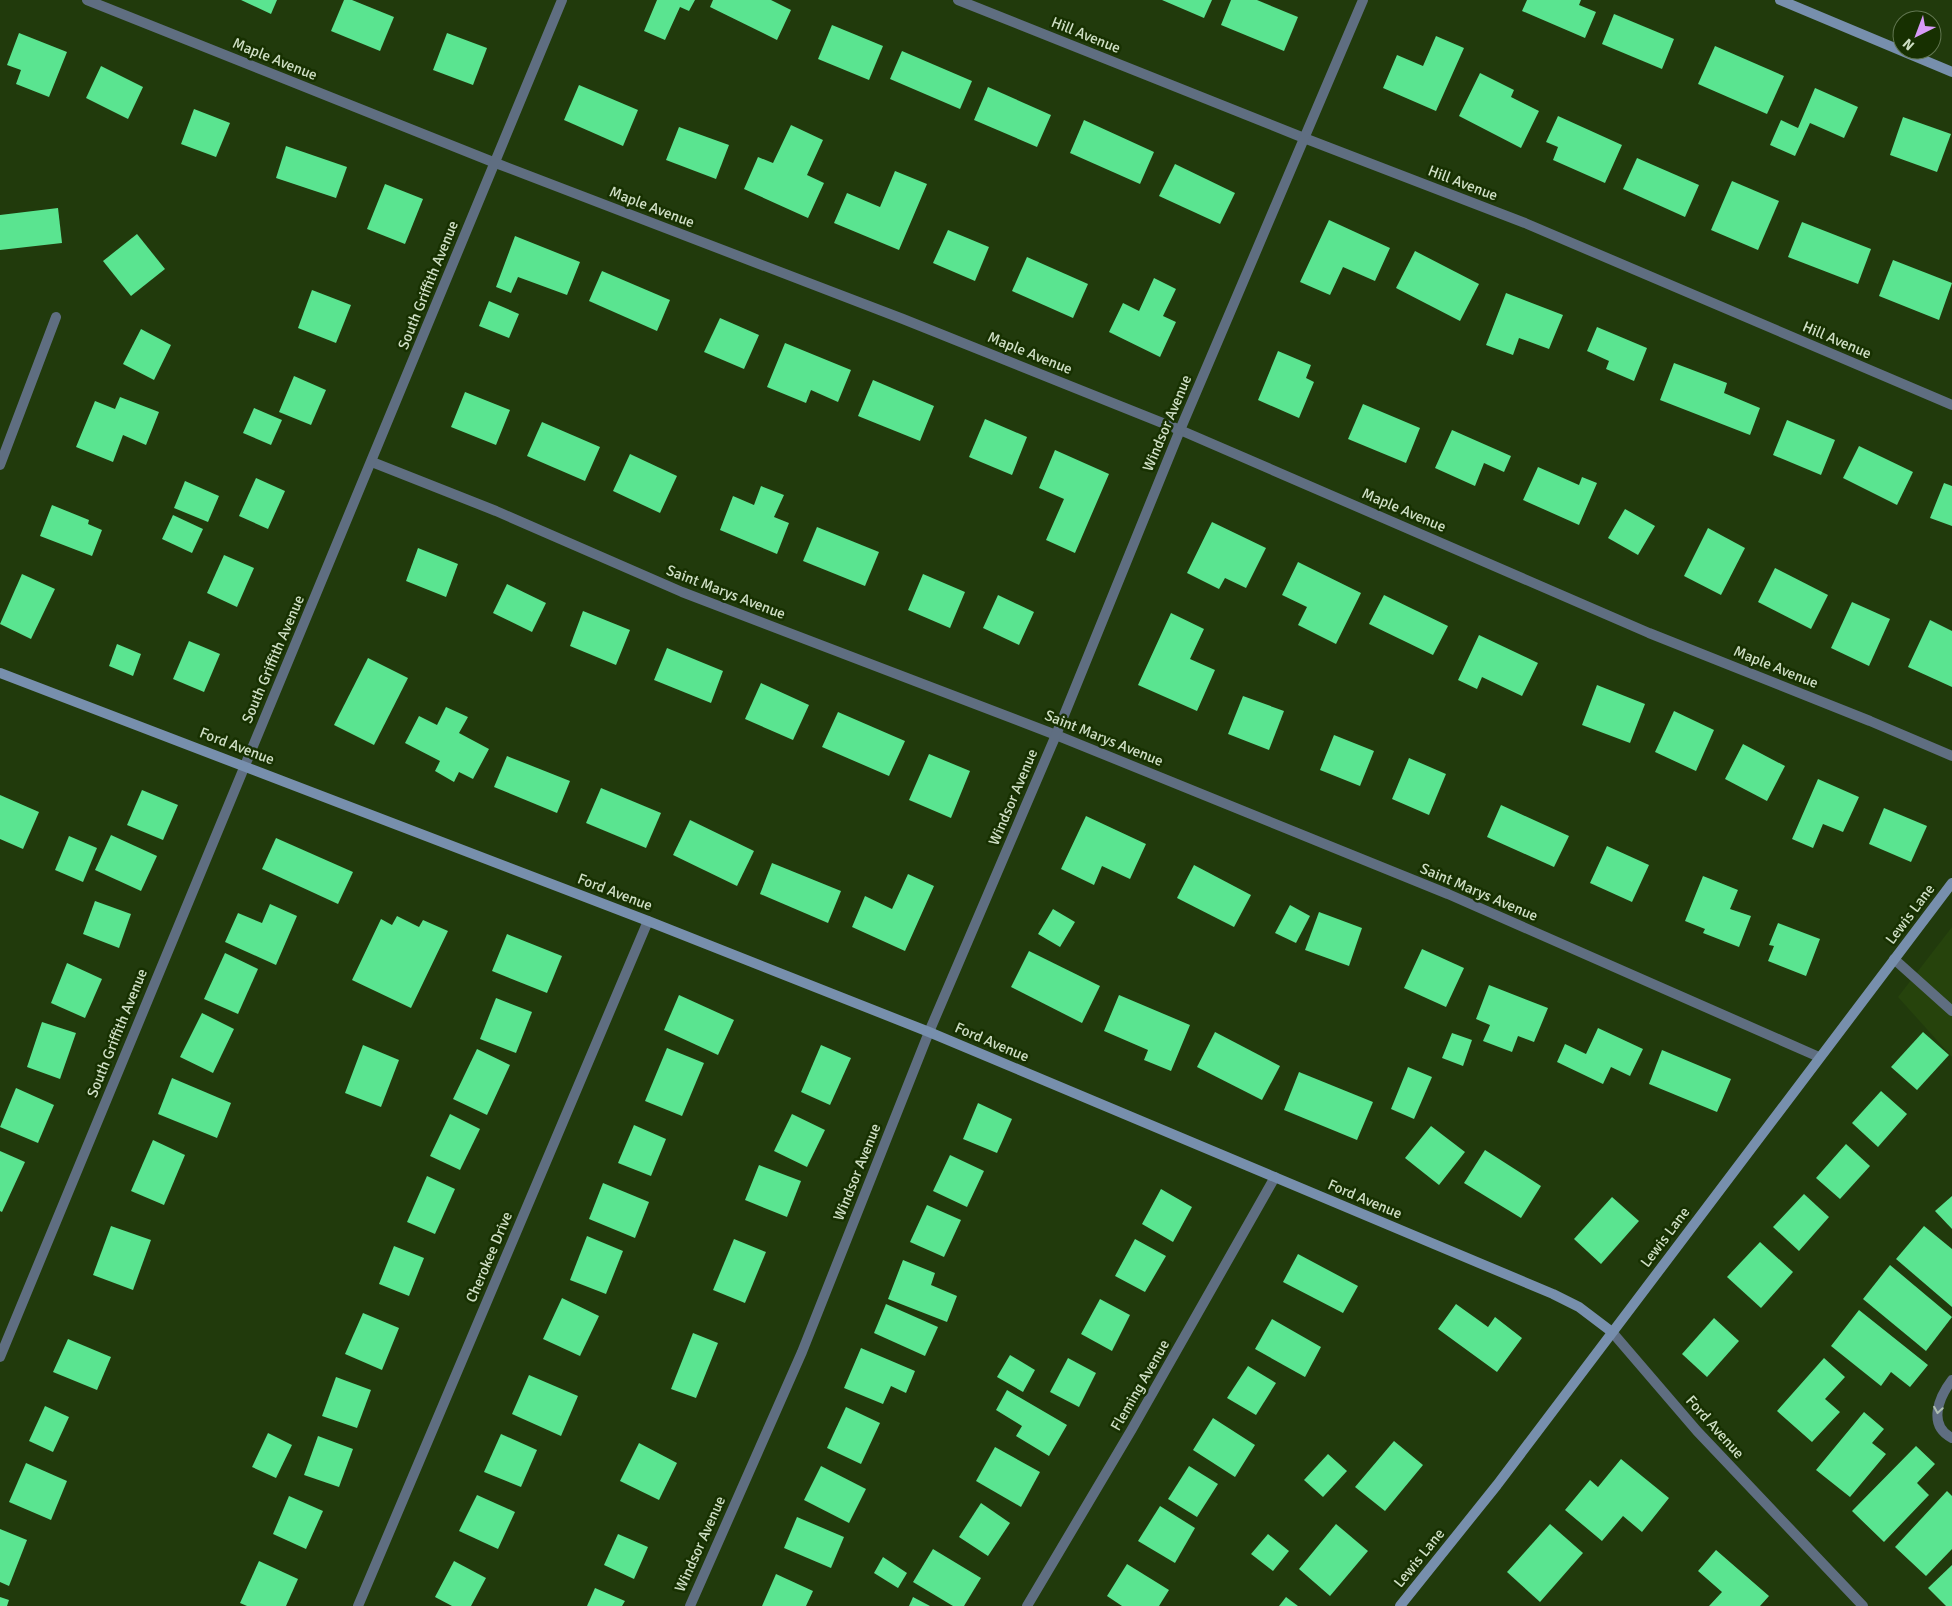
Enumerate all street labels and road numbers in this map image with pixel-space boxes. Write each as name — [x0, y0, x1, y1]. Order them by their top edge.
street label: Hill Avenue — [1049, 13, 1123, 57]
street label: Maple Avenue — [230, 34, 320, 84]
street label: Hill Avenue — [1426, 162, 1500, 204]
street label: Maple Avenue — [607, 183, 697, 231]
street label: South Griffith Avenue — [394, 218, 462, 352]
street label: Hill Avenue — [1800, 317, 1874, 363]
street label: Maple Avenue — [985, 328, 1075, 378]
street label: Windsor Avenue — [1139, 372, 1195, 474]
street label: Maple Avenue — [1359, 484, 1449, 536]
street label: Saint Marys Avenue — [664, 561, 788, 623]
street label: South Griffith Avenue — [238, 592, 308, 726]
street label: Maple Avenue — [1731, 642, 1821, 692]
street label: Saint Marys Avenue — [1042, 706, 1166, 770]
street label: Ford Avenue — [197, 723, 277, 769]
street label: Windsor Avenue — [985, 746, 1041, 848]
street label: Saint Marys Avenue — [1417, 859, 1541, 925]
street label: Ford Avenue — [575, 869, 655, 915]
street label: Lewis Lane — [1882, 880, 1938, 948]
street label: South Griffith Avenue — [83, 966, 151, 1100]
street label: Ford Avenue — [952, 1018, 1032, 1066]
street label: Windsor Avenue — [829, 1121, 885, 1223]
street label: Ford Avenue — [1325, 1175, 1405, 1223]
street label: Lewis Lane — [1637, 1203, 1693, 1271]
street label: Cherokee Drive — [462, 1209, 516, 1305]
street label: Fleming Avenue — [1107, 1336, 1173, 1434]
street label: Ford Avenue — [1682, 1392, 1748, 1462]
street label: Windsor Avenue — [671, 1493, 729, 1595]
street label: Lewis Lane — [1390, 1525, 1448, 1591]

